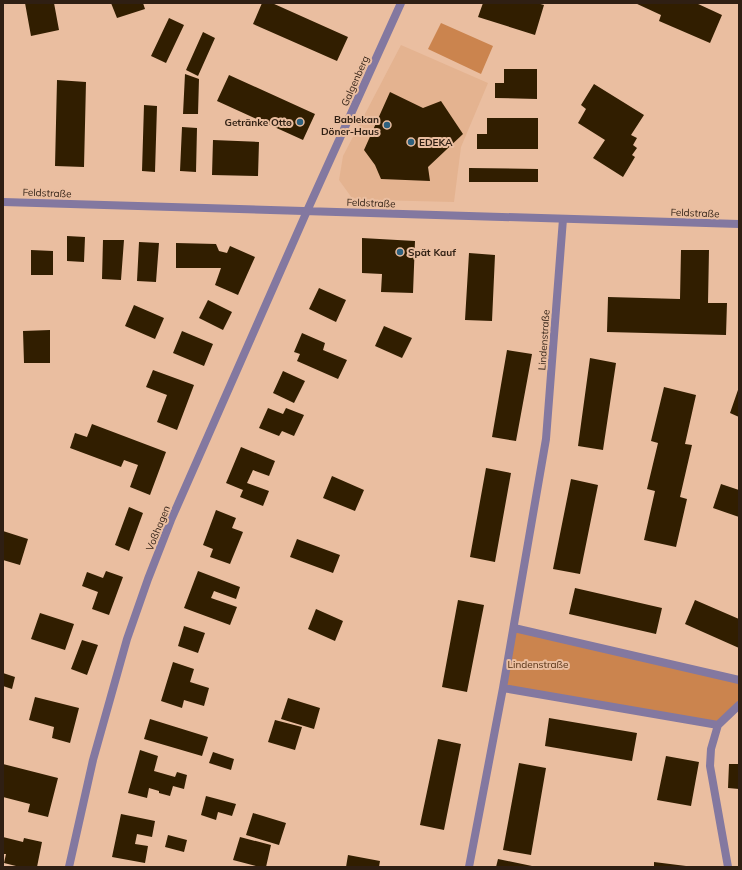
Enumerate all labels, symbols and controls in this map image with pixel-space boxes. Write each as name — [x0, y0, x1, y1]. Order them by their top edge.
street label: Galgenberg — [338, 54, 372, 108]
place label: Bablekan Döner-Haus — [321, 113, 379, 138]
place label: Getränke Otto — [225, 116, 292, 129]
marker: Getränke Otto — [295, 117, 305, 127]
marker: Bablekan Döner-Haus — [382, 120, 392, 130]
place label: EDEKA — [419, 136, 453, 149]
marker: EDEKA — [406, 137, 416, 147]
street label: Feldstraße — [22, 186, 72, 200]
street label: Feldstraße — [346, 196, 396, 210]
street label: Feldstraße — [670, 206, 720, 220]
place label: Spät Kauf — [408, 246, 456, 259]
marker: Spät Kauf — [395, 247, 405, 257]
street label: Lindenstraße — [535, 309, 553, 371]
street label: Voßhagen — [143, 503, 173, 553]
park label: Lindenstraße — [508, 658, 568, 671]

